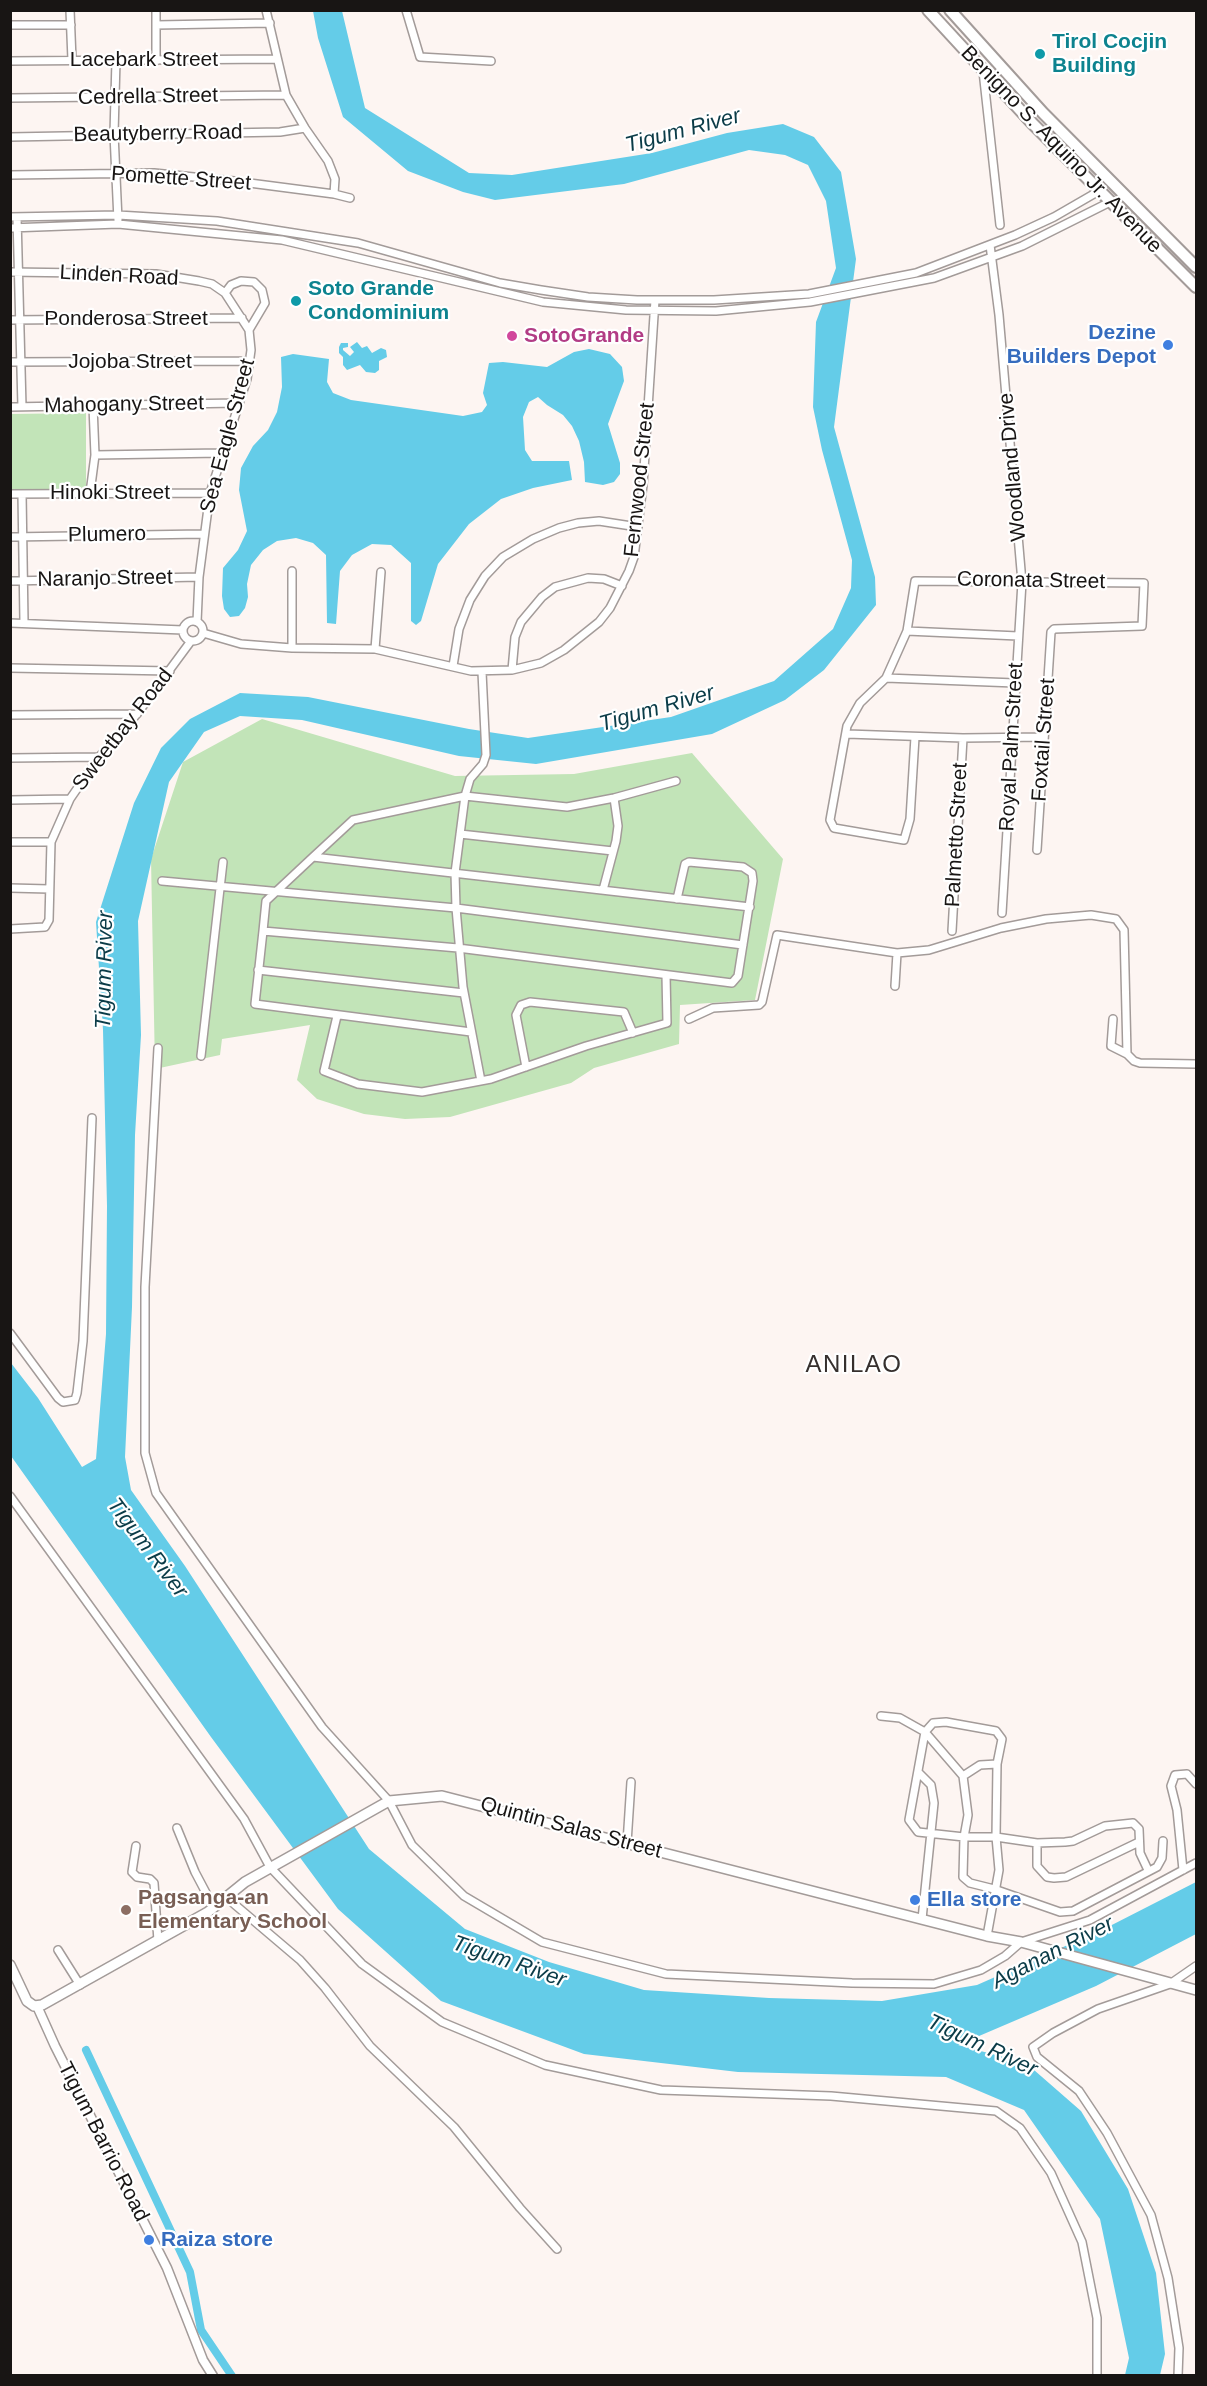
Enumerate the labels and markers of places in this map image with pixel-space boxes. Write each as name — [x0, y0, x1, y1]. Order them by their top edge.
place label: Tirol Cocjin Building — [1052, 29, 1167, 79]
marker: Tirol Cocjin Building — [1033, 47, 1047, 61]
place label: Soto Grande Condominium — [308, 276, 449, 326]
marker: Soto Grande Condominium — [289, 294, 303, 308]
place label: Dezine Builders Depot — [1007, 320, 1156, 370]
place label: SotoGrande — [524, 323, 644, 349]
marker: SotoGrande — [505, 329, 519, 343]
marker: Dezine Builders Depot — [1161, 338, 1175, 352]
place label: Pagsanga-an Elementary School — [138, 1885, 327, 1935]
place label: Ella store — [927, 1887, 1022, 1913]
marker: Ella store — [908, 1893, 922, 1907]
marker: Pagsanga-an Elementary School — [119, 1903, 133, 1917]
place label: Raiza store — [161, 2227, 273, 2253]
marker: Raiza store — [142, 2233, 156, 2247]

